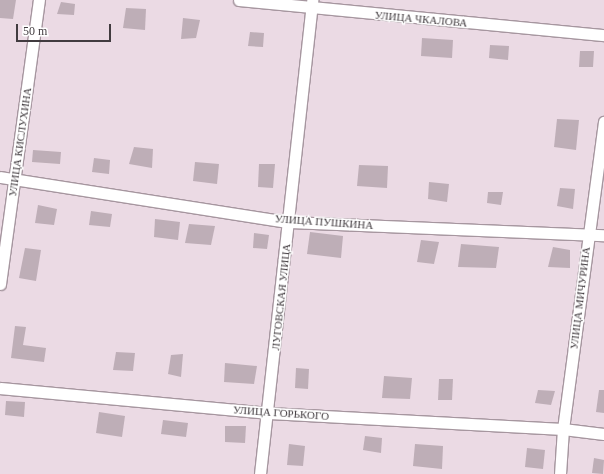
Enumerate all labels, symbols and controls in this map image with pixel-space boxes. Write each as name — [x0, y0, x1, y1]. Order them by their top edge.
street label: УЛИЦА ЧКАЛОВА — [374, 8, 468, 30]
scale bar — [18, 16, 113, 42]
text: 50 m — [23, 24, 47, 38]
street label: УЛИЦА КИСЛУХИНА — [6, 87, 34, 197]
street label: УЛИЦА ПУШКИНА — [274, 212, 374, 232]
street label: ЛУГОВСКАЯ УЛИЦА — [269, 243, 293, 351]
street label: УЛИЦА МИЧУРИНА — [567, 246, 593, 350]
street label: УЛИЦА ГОРЬКОГО — [233, 403, 329, 423]

